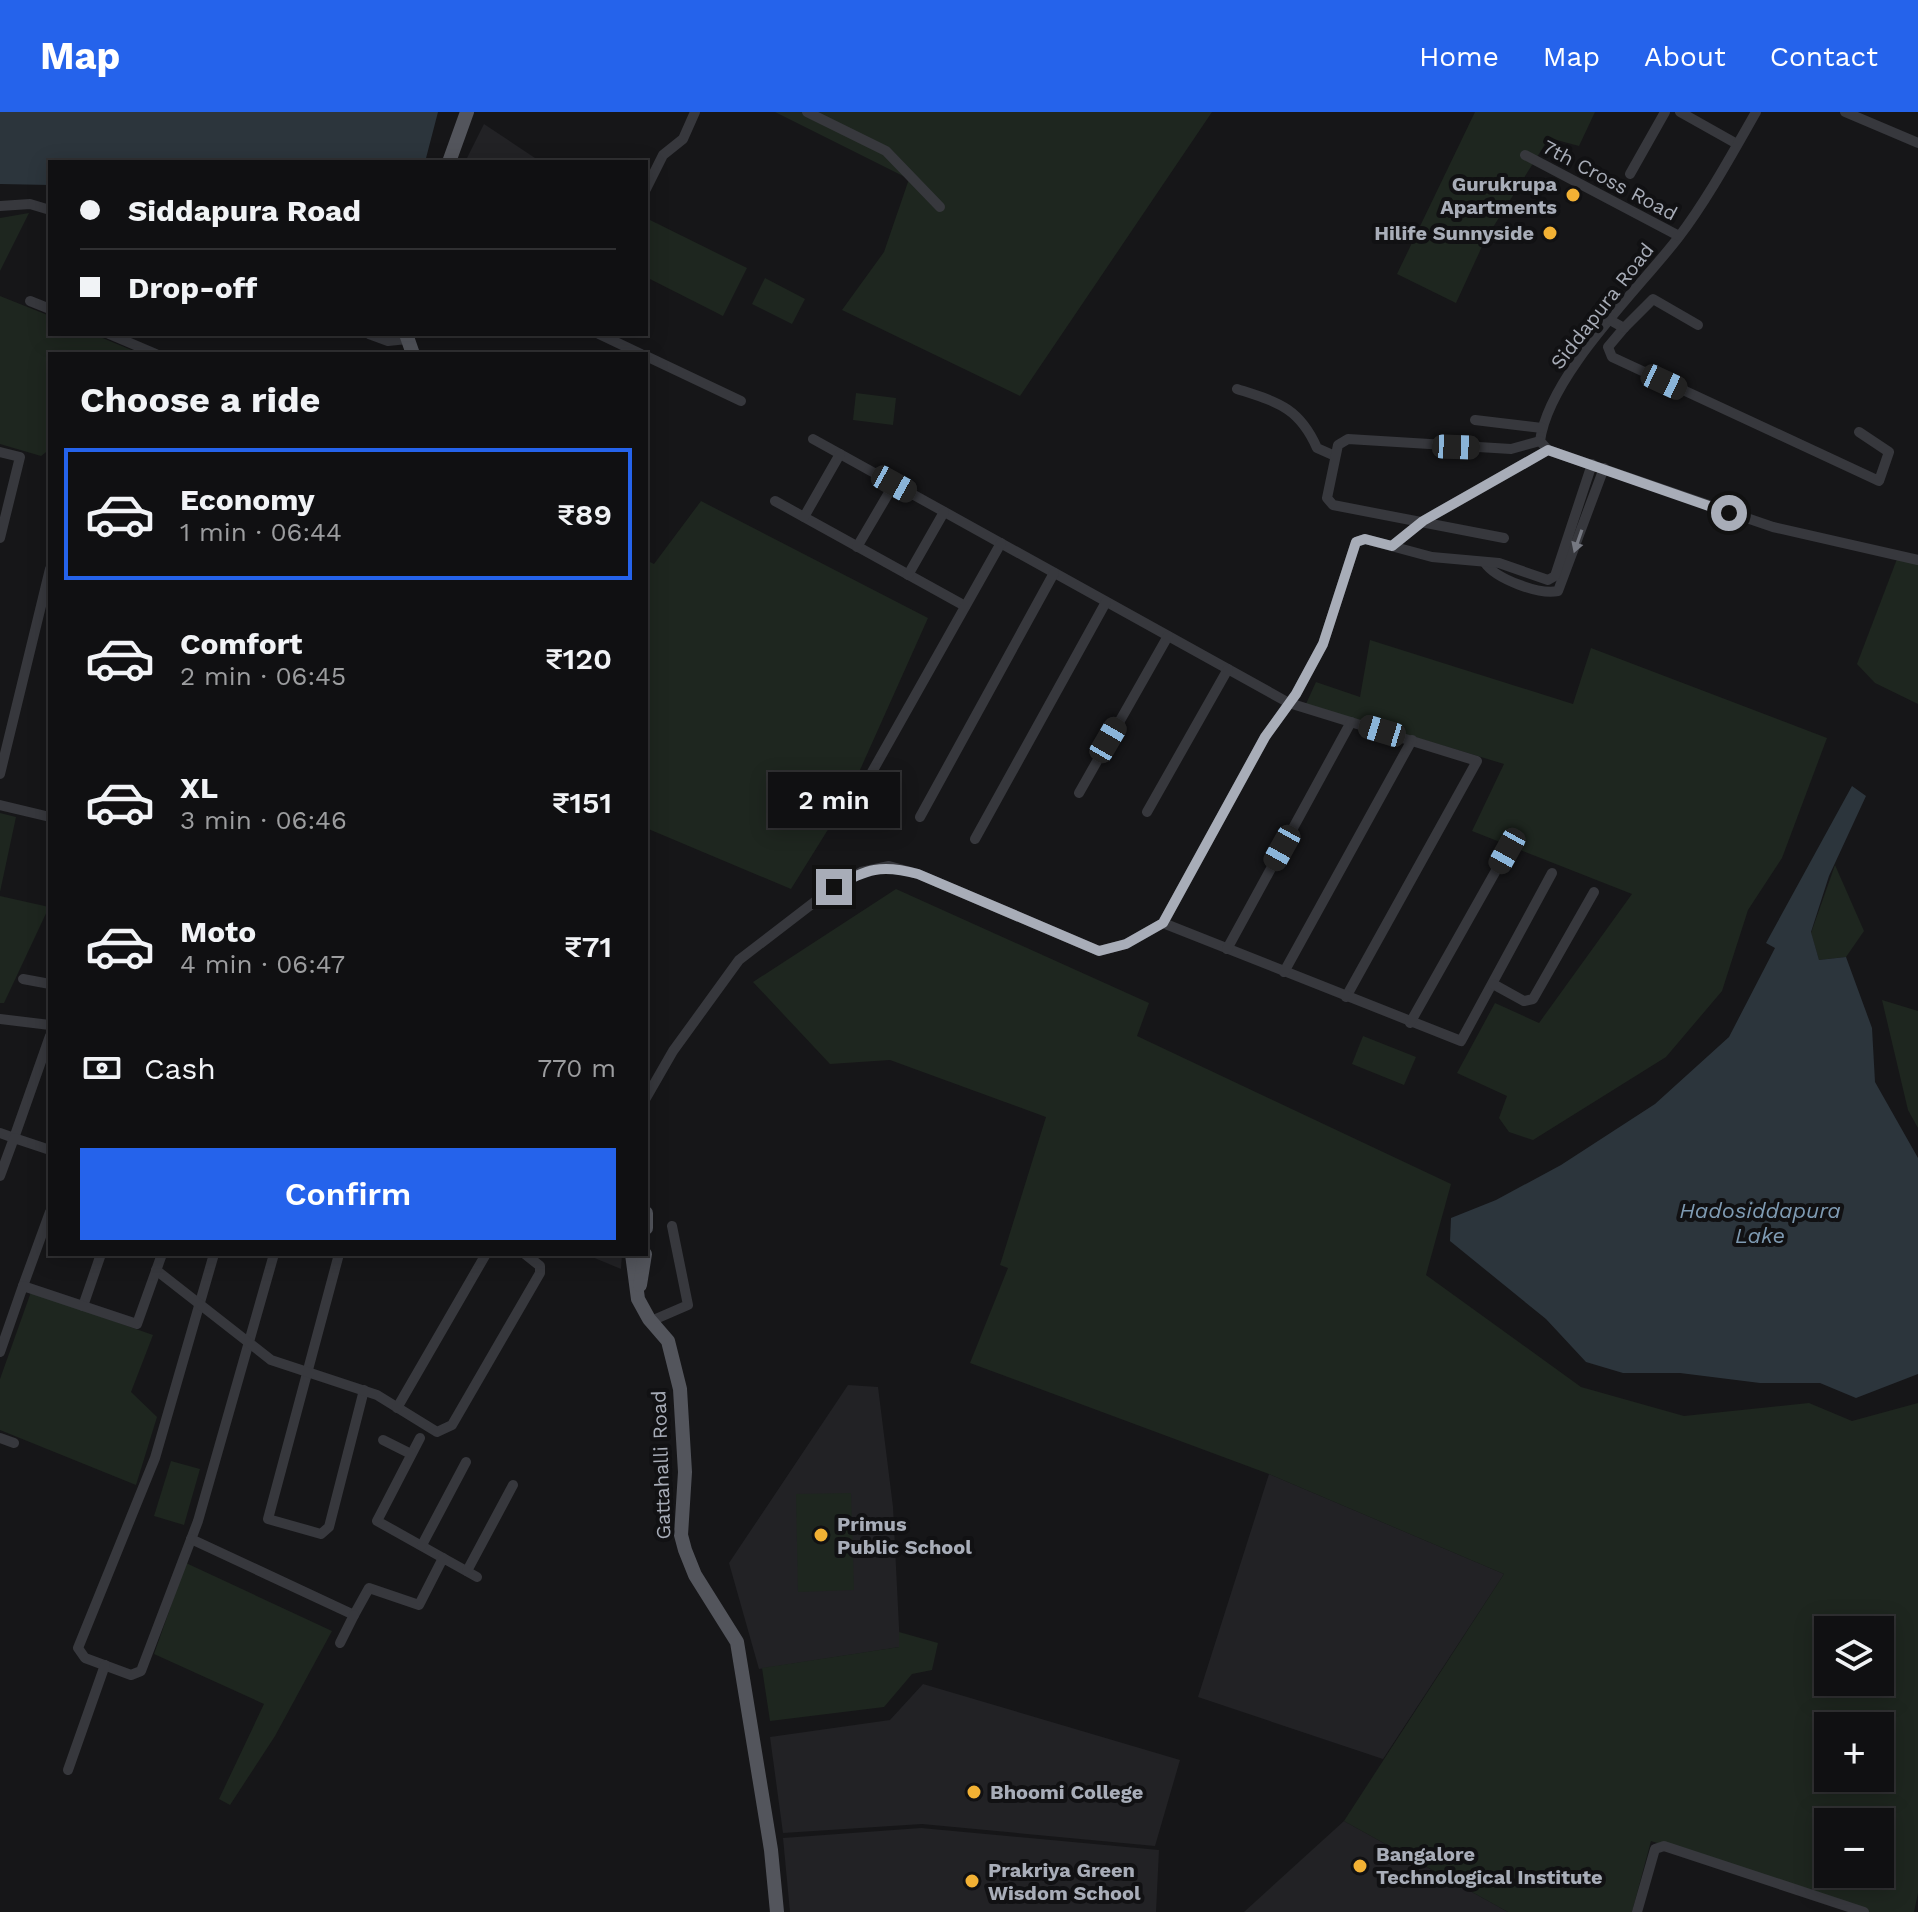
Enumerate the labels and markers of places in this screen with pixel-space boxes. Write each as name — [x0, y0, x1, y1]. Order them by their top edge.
place label: Gurukrupa Apartments — [1440, 172, 1557, 219]
marker: Gurukrupa Apartments — [1564, 186, 1582, 204]
place label: Hilife Sunnyside — [1374, 221, 1534, 245]
marker: Hilife Sunnyside — [1541, 224, 1559, 242]
place label: Primus Public School — [837, 1512, 972, 1559]
marker: Primus Public School — [812, 1526, 830, 1544]
place label: Bhoomi College — [990, 1780, 1143, 1804]
marker: Bhoomi College — [965, 1783, 983, 1801]
place label: Bangalore Technological Institute — [1376, 1842, 1603, 1889]
marker: Bangalore Technological Institute — [1351, 1857, 1369, 1875]
place label: Prakriya Green Wisdom School — [988, 1858, 1141, 1905]
marker: Prakriya Green Wisdom School — [963, 1872, 981, 1890]

